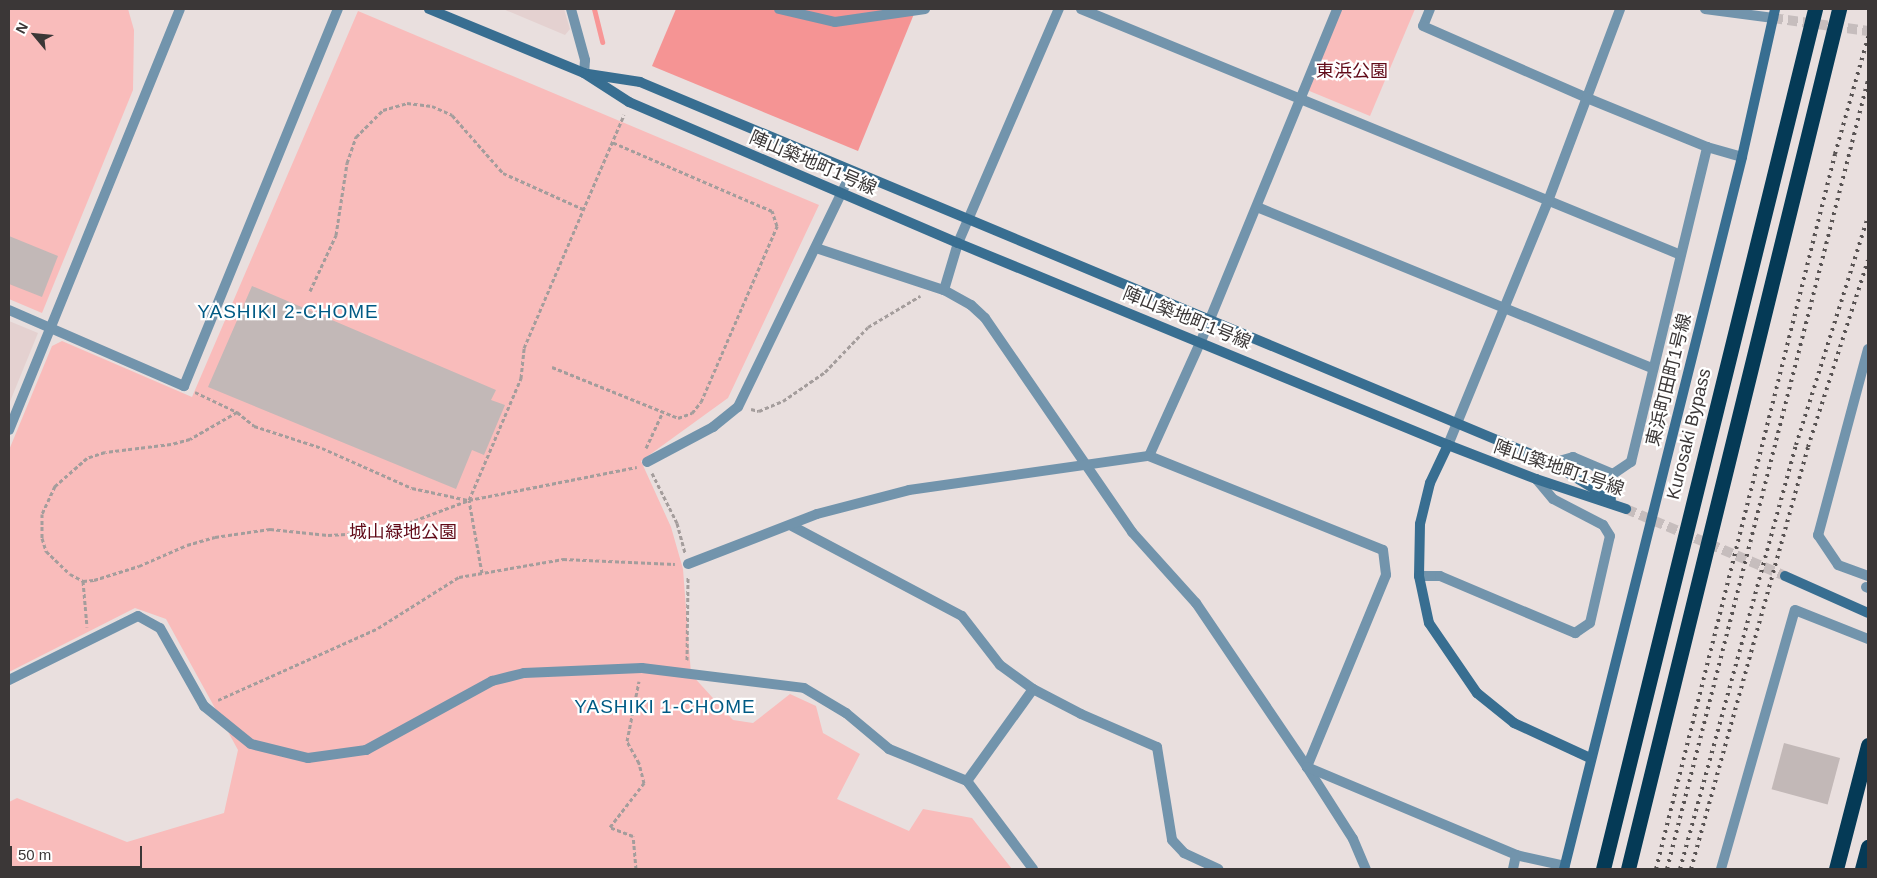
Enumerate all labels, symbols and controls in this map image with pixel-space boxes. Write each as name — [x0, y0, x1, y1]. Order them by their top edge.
north arrow — [10, 10, 60, 60]
text: N — [12, 20, 31, 36]
park label: 東浜公園 — [1316, 60, 1388, 82]
street label: 陣山築地町1号線 — [746, 126, 880, 200]
street label: 陣山築地町1号線 — [1120, 283, 1254, 353]
district label: YASHIKI 2-CHOME — [195, 301, 381, 323]
street label: 東浜町田町1号線 — [1642, 311, 1696, 449]
street label: Kurosaki Bypass — [1662, 366, 1716, 502]
street label: 陣山築地町1号線 — [1491, 436, 1627, 500]
park label: 城山緑地公園 — [349, 521, 457, 543]
district label: YASHIKI 1-CHOME — [572, 696, 758, 718]
scale bar — [12, 836, 145, 868]
text: 50 m — [18, 846, 51, 863]

